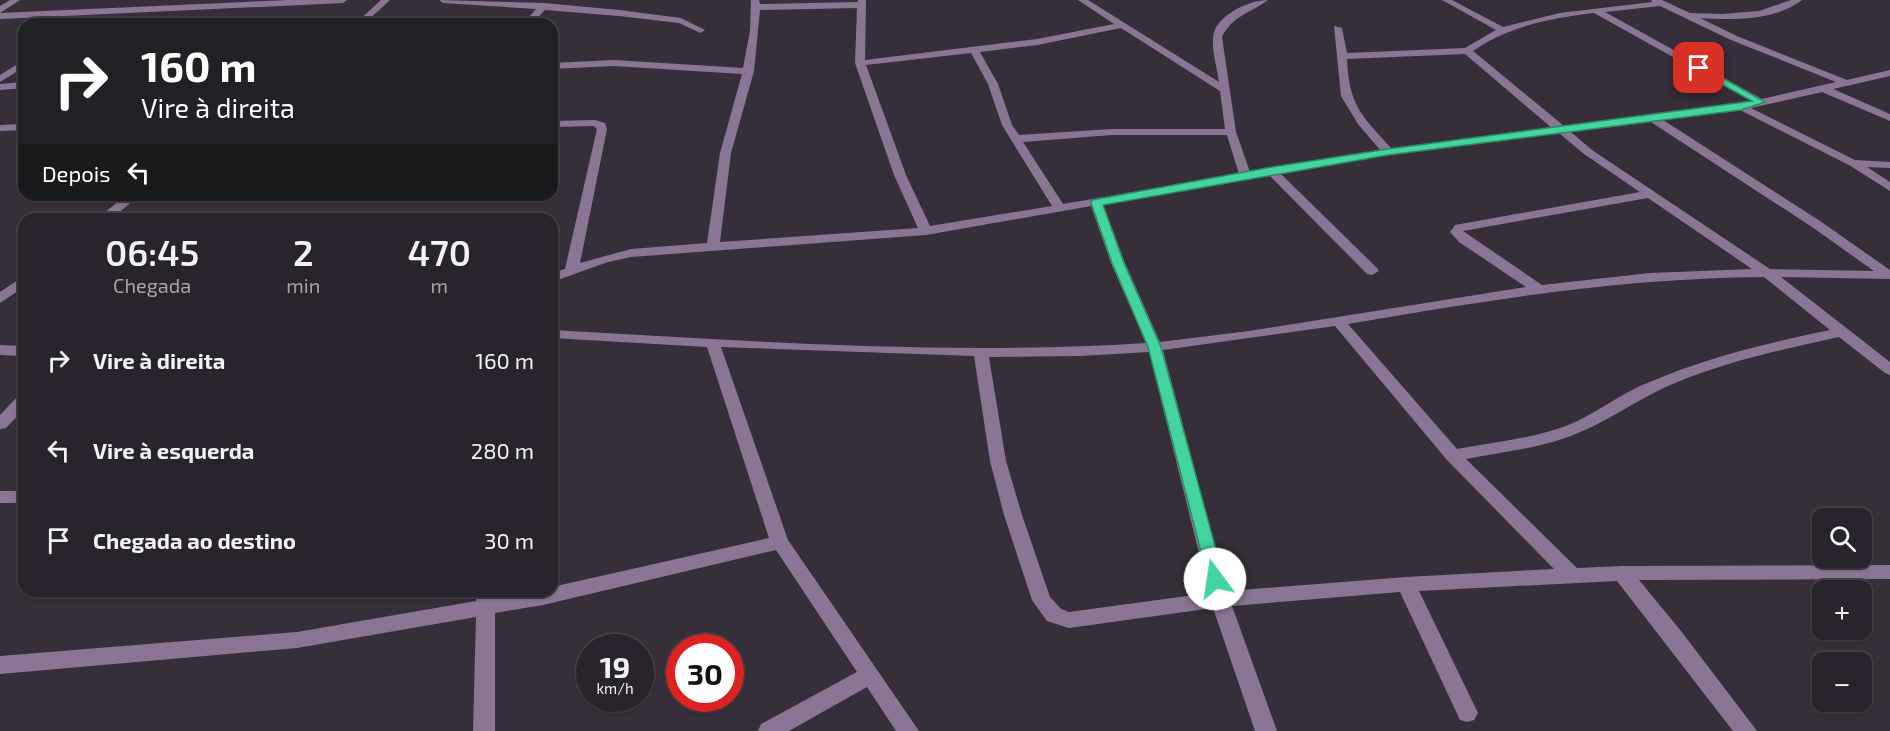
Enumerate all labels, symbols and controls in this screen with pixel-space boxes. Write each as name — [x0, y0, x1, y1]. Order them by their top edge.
text: 160 m — [141, 40, 257, 90]
icon: right — [42, 42, 120, 120]
pin — [1673, 42, 1724, 93]
icon: arrive — [1682, 51, 1715, 84]
text: Vire à direita — [141, 91, 295, 123]
icon: left — [122, 156, 155, 189]
text: Depois — [42, 160, 110, 186]
text: 06:45 — [105, 230, 199, 273]
text: 2 — [293, 230, 314, 273]
text: 470 — [407, 230, 471, 273]
text: Chegada — [113, 273, 191, 297]
text: min — [286, 273, 320, 297]
text: m — [430, 273, 448, 297]
icon: right — [42, 344, 75, 377]
text: Vire à direita — [93, 347, 225, 373]
text: 160 m — [475, 347, 534, 373]
icon: left — [42, 434, 75, 467]
text: Vire à esquerda — [93, 437, 254, 463]
text: 280 m — [471, 437, 534, 463]
map controls — [1812, 508, 1872, 712]
button: search — [1812, 508, 1872, 568]
icon: arrive — [42, 524, 75, 557]
text: Chegada ao destino — [93, 527, 296, 553]
text: 30 m — [484, 527, 534, 553]
position arrow — [1183, 547, 1247, 611]
button: + — [1812, 580, 1872, 640]
speed limit sign: 30 — [666, 634, 744, 712]
text: 19 — [600, 648, 630, 684]
button: − — [1812, 652, 1872, 712]
text: km/h — [596, 679, 634, 697]

